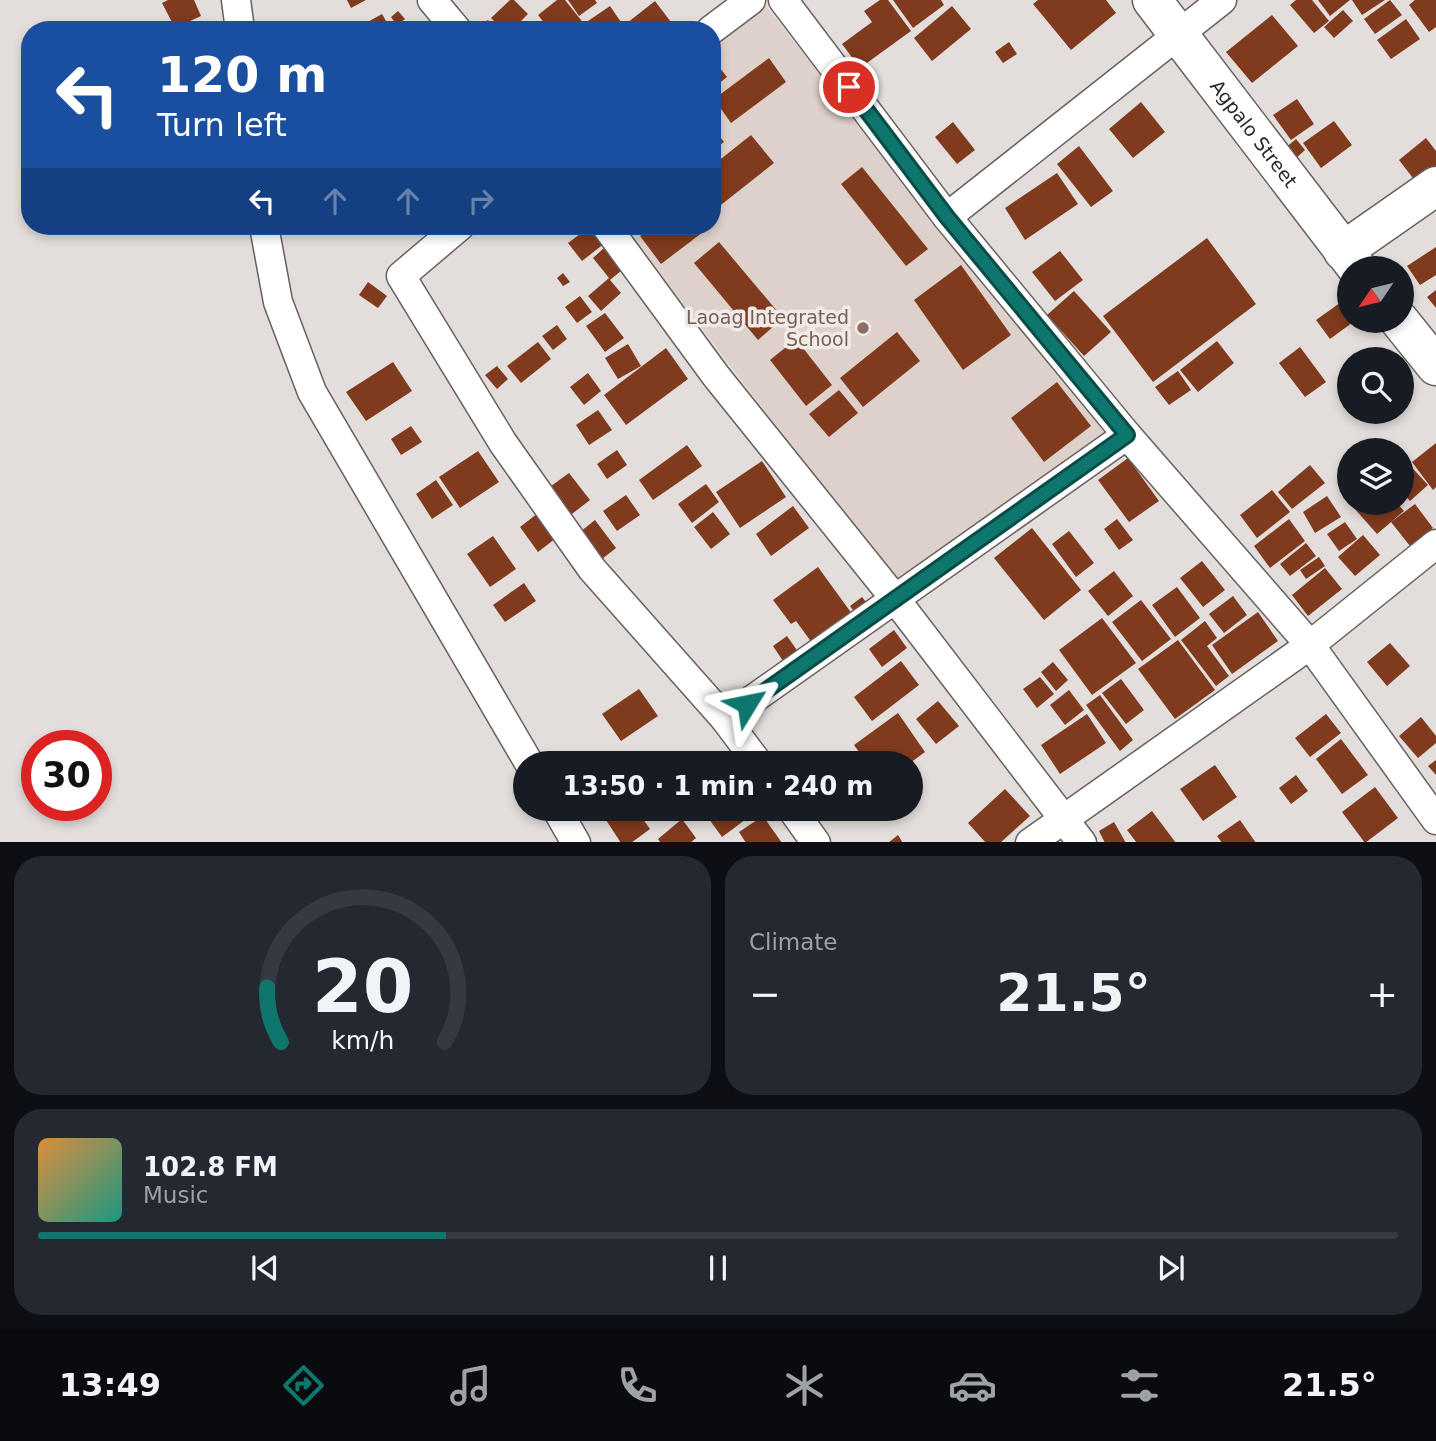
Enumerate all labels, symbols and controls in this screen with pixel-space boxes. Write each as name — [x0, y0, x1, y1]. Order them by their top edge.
text: 120 m — [157, 47, 327, 104]
icon: left — [42, 49, 133, 140]
pin — [819, 57, 879, 117]
icon: arrive — [830, 68, 868, 106]
street label: Agpalo Street — [1206, 75, 1302, 192]
text: Turn left — [157, 106, 287, 144]
icon: left — [243, 182, 281, 220]
icon: ahead — [316, 182, 354, 220]
icon: ahead — [389, 182, 427, 220]
icon: right — [462, 182, 500, 220]
north arrow — [1337, 256, 1414, 332]
map controls — [1337, 256, 1414, 515]
place label: Laoag Integrated School — [686, 306, 849, 350]
marker: Laoag Integrated School — [855, 320, 871, 336]
button: search — [1337, 347, 1414, 424]
button: layers — [1337, 438, 1414, 515]
position arrow — [710, 667, 784, 741]
speed limit sign: 30 — [21, 730, 112, 821]
text: 13:50 · 1 min · 240 m — [563, 771, 873, 801]
text: Climate — [749, 929, 838, 955]
text: 20 — [312, 944, 413, 1029]
text: 21.5° — [996, 963, 1151, 1023]
text: − — [749, 972, 781, 1016]
text: + — [1366, 972, 1398, 1016]
text: km/h — [331, 1025, 394, 1054]
text: 102.8 FM — [143, 1152, 278, 1182]
text: Music — [143, 1182, 208, 1208]
icon: previous — [246, 1249, 284, 1287]
icon: pause — [699, 1249, 737, 1287]
icon: next — [1152, 1249, 1190, 1287]
icon: directions — [279, 1361, 328, 1410]
icon: music — [446, 1361, 495, 1410]
icon: phone — [613, 1361, 662, 1410]
icon: climate — [780, 1361, 829, 1410]
icon: car — [948, 1361, 997, 1410]
icon: filters — [1115, 1361, 1164, 1410]
text: 13:49 — [59, 1366, 161, 1404]
text: 21.5° — [1282, 1366, 1377, 1404]

